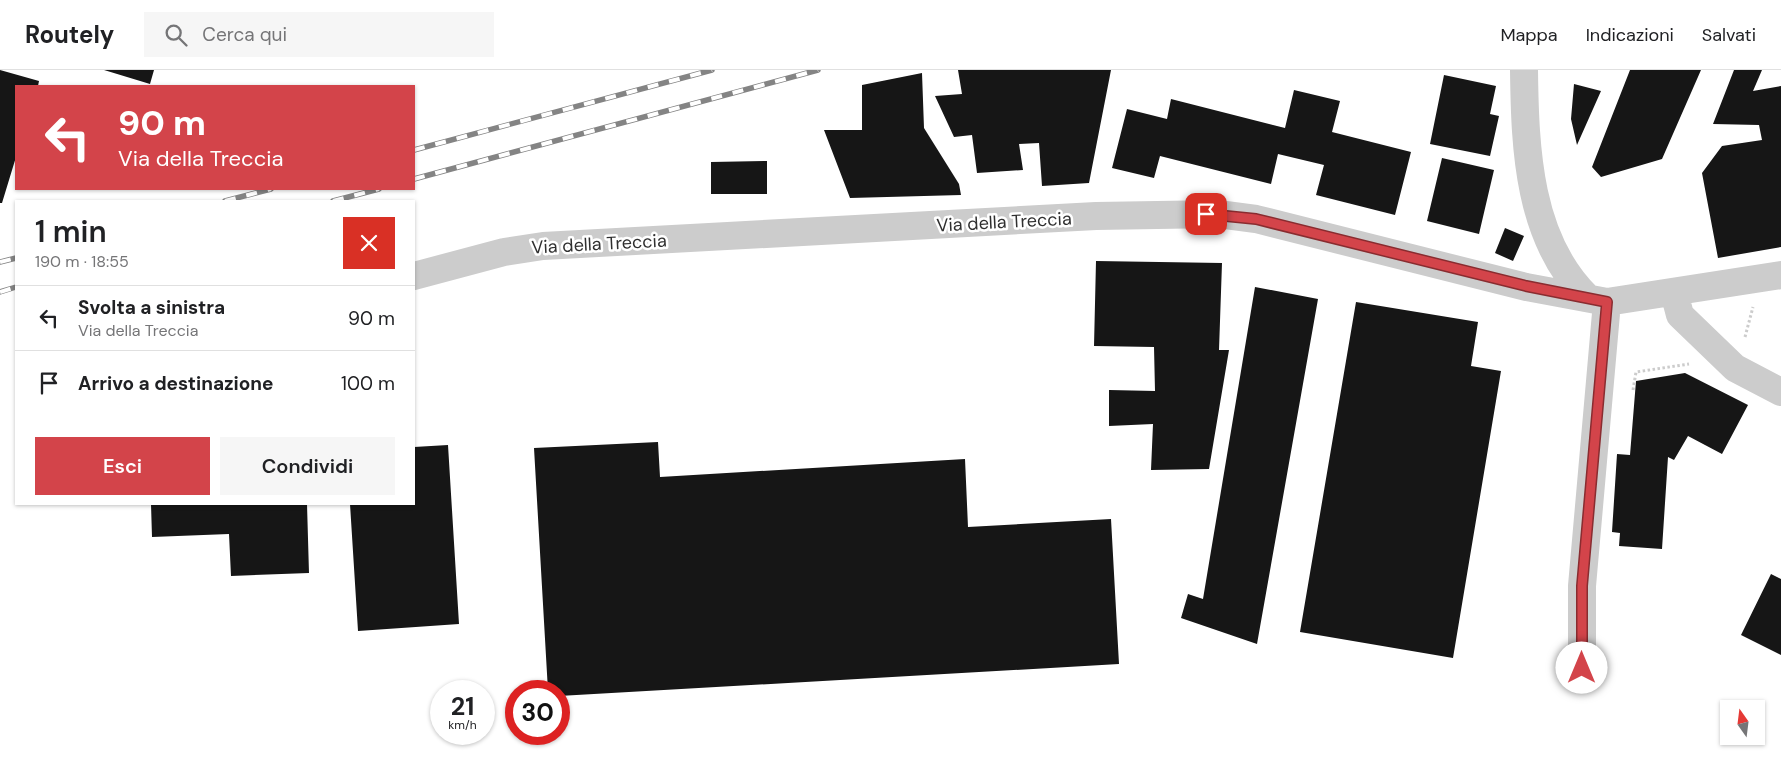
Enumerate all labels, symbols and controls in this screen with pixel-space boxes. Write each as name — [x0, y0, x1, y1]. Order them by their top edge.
search box — [144, 12, 494, 57]
text: Routely — [25, 19, 114, 50]
icon: search — [162, 21, 190, 49]
text: Cerca qui — [202, 22, 287, 47]
text: Mappa — [1500, 23, 1558, 47]
text: Indicazioni — [1586, 23, 1674, 47]
text: Salvati — [1702, 23, 1756, 47]
text: 90 m — [118, 100, 206, 146]
icon: left — [35, 105, 100, 170]
text: Via della Treccia — [118, 144, 283, 173]
pin — [1185, 193, 1227, 235]
icon: arrive — [1192, 200, 1220, 228]
street label: Via della Treccia — [936, 206, 1072, 238]
text: 1 min — [35, 212, 107, 251]
button: close — [343, 217, 395, 269]
street label: Via della Treccia — [531, 228, 667, 260]
text: 190 m · 18:55 — [35, 251, 129, 272]
text: Svolta a sinistra — [78, 295, 225, 320]
icon: left — [35, 304, 63, 332]
text: 90 m — [348, 306, 395, 331]
text: Via della Treccia — [78, 320, 198, 341]
icon: arrive — [35, 369, 63, 397]
text: Arrivo a destinazione — [78, 371, 273, 396]
text: 100 m — [341, 371, 395, 396]
button: Esci — [35, 437, 210, 495]
button: Condividi — [220, 437, 395, 495]
position arrow — [1555, 641, 1607, 693]
speed limit sign: 30 — [505, 680, 570, 745]
text: 21 — [451, 690, 474, 723]
north arrow — [1720, 700, 1765, 745]
map controls — [1720, 700, 1765, 745]
text: km/h — [448, 717, 477, 733]

